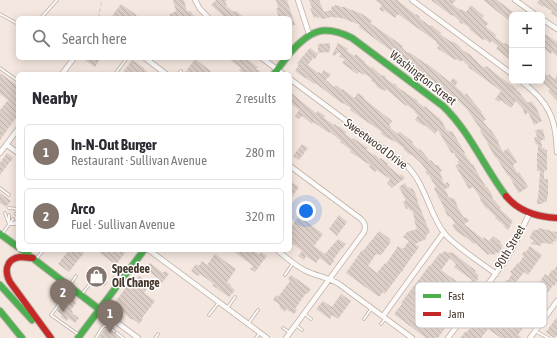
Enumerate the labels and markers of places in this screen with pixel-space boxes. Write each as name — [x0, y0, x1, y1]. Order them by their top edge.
place label: Speedee Oil Change — [112, 262, 160, 290]
shop icon: Speedee Oil Change — [83, 263, 109, 289]
pin: 2 — [50, 279, 76, 312]
pin: 1 — [97, 300, 123, 333]

